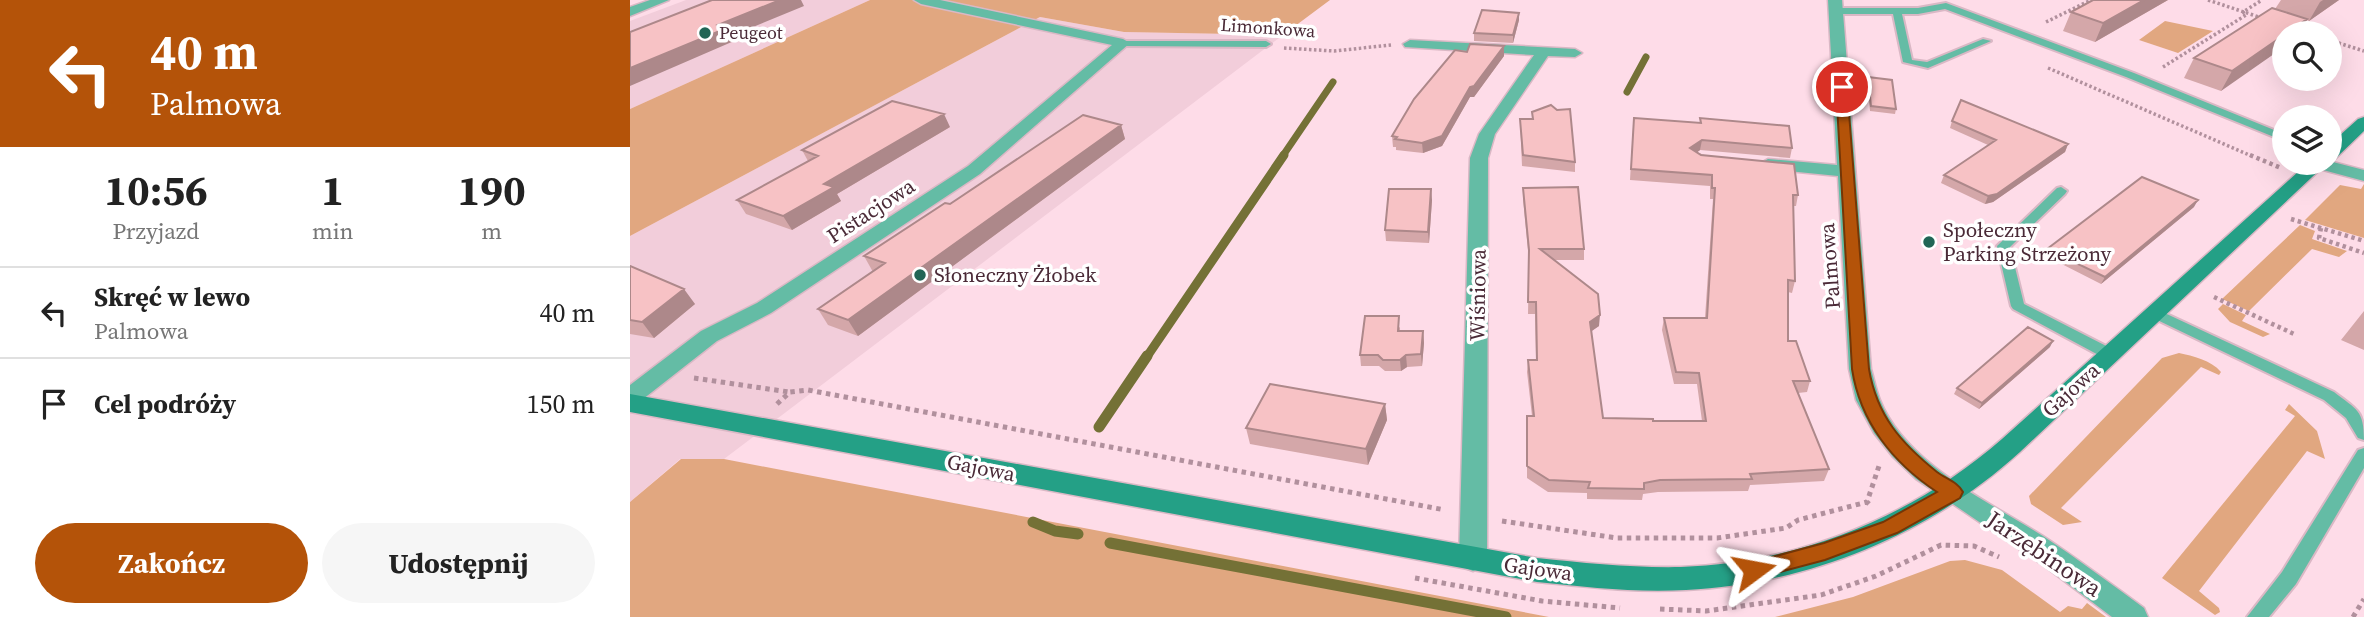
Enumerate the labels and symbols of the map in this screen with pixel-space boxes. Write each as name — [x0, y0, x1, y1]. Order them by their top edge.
street label: Limonkowa — [1220, 12, 1317, 43]
place label: Peugeot — [719, 20, 783, 45]
marker: Peugeot — [697, 25, 713, 41]
pin — [1812, 57, 1872, 117]
street label: Pistacjowa — [821, 171, 921, 250]
place label: Społeczny Parking Strzeżony — [1943, 215, 2112, 268]
street label: Palmowa — [1812, 222, 1847, 310]
marker: Społeczny Parking Strzeżony — [1921, 234, 1937, 250]
street label: Wiśniowa — [1462, 248, 1493, 341]
place label: Słoneczny Żłobek — [934, 260, 1097, 289]
marker: Słoneczny Żłobek — [912, 267, 928, 283]
street label: Gajowa — [2035, 356, 2106, 423]
street label: Gajowa — [945, 447, 1018, 488]
street label: Jarzębinowa — [1979, 502, 2109, 605]
position arrow — [1717, 533, 1791, 607]
street label: Gajowa — [1502, 549, 1574, 588]

